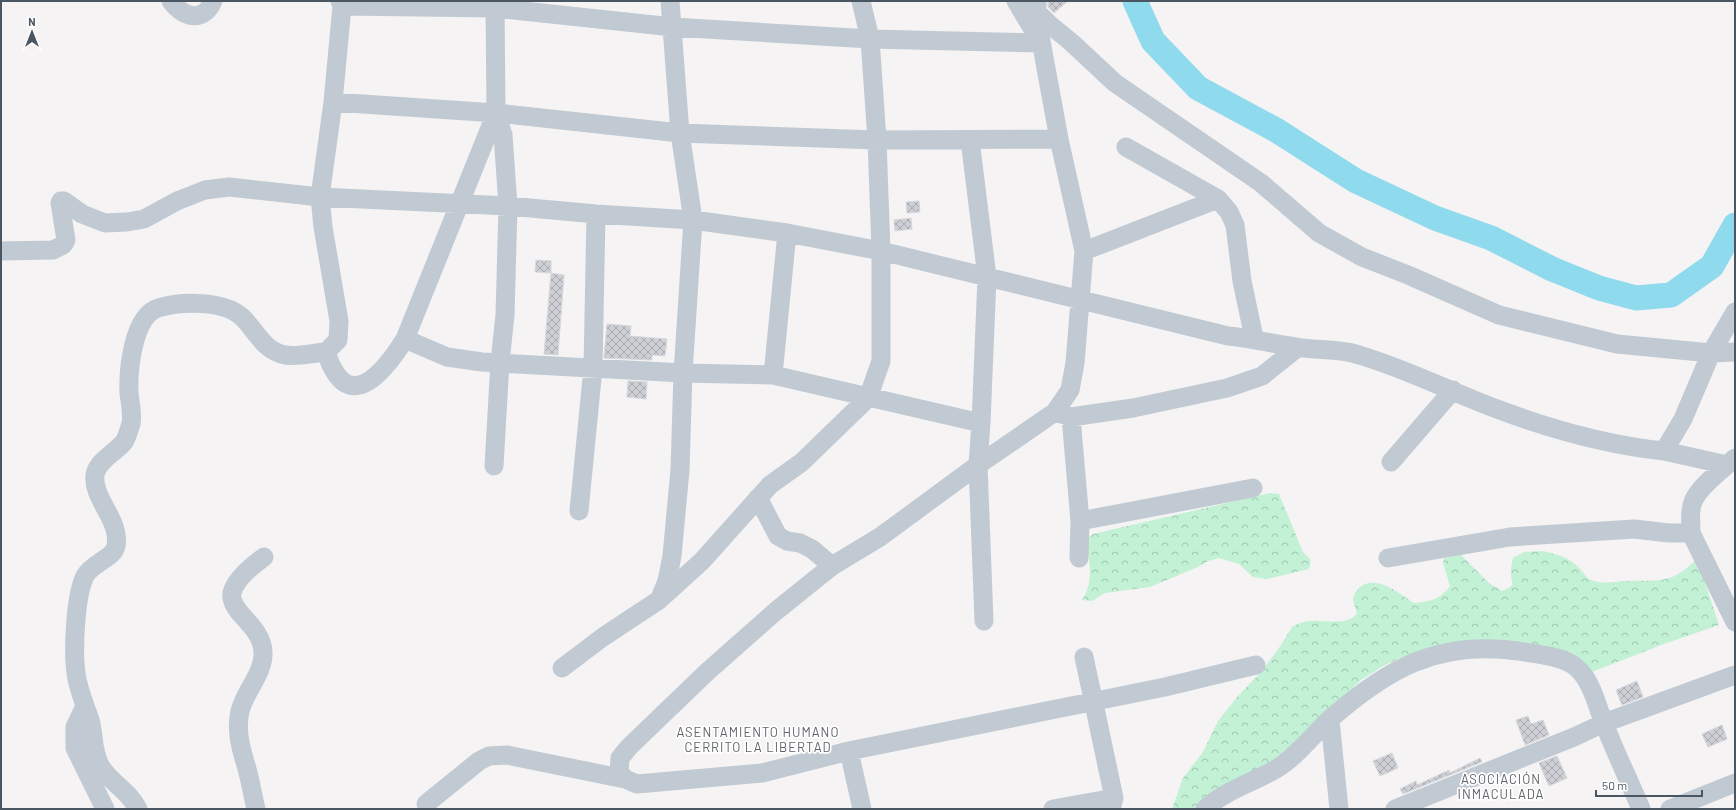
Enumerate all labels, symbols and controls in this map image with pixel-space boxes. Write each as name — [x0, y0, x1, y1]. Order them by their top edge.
north arrow — [12, 12, 52, 52]
text: N — [28, 15, 36, 28]
district label: ASENTAMIENTO HUMANO CERRITO LA LIBERTAD — [677, 724, 840, 755]
district label: ASOCIACIÓN INMACULADA — [1458, 771, 1544, 802]
scale bar — [1596, 772, 1702, 798]
text: 50 m — [1602, 778, 1627, 792]

